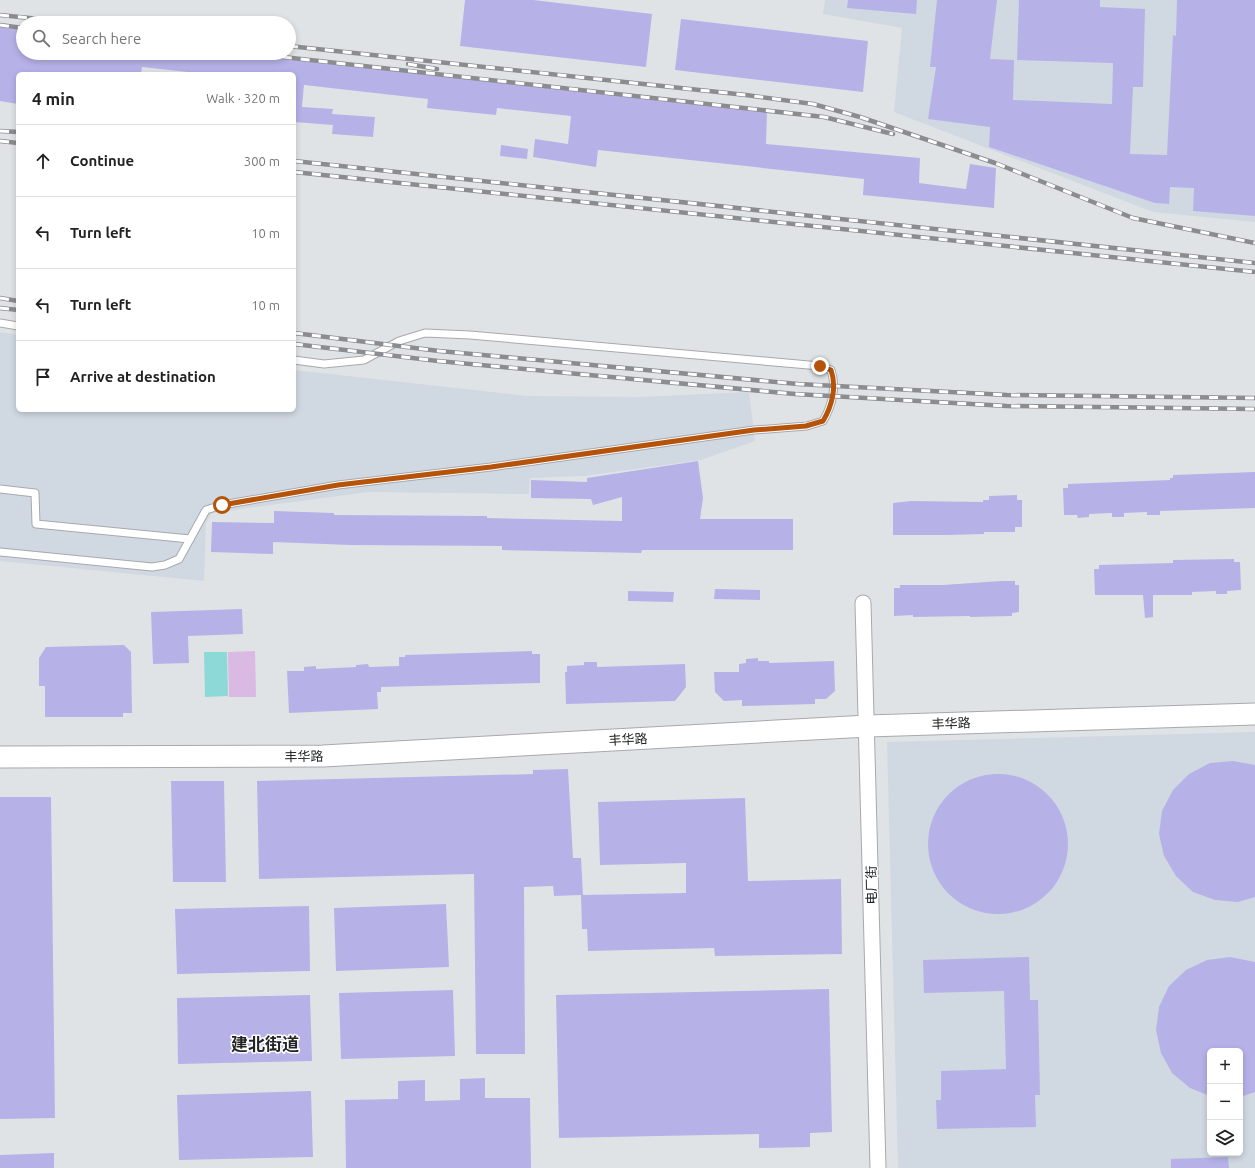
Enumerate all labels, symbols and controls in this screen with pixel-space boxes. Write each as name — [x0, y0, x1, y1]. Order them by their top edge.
search box — [16, 16, 296, 60]
icon: search — [30, 27, 52, 49]
text: Search here — [62, 30, 141, 47]
text: 4 min — [32, 89, 75, 108]
text: Walk · 320 m — [206, 91, 280, 105]
icon: ahead — [32, 150, 54, 172]
text: Continue — [70, 152, 134, 169]
text: 300 m — [244, 154, 280, 168]
icon: left — [32, 222, 54, 244]
text: Turn left — [70, 224, 131, 241]
text: 10 m — [251, 226, 280, 240]
icon: left — [32, 294, 54, 316]
text: Turn left — [70, 296, 131, 313]
text: 10 m — [251, 298, 280, 312]
route end — [811, 357, 829, 375]
icon: arrive — [32, 366, 54, 388]
text: Arrive at destination — [70, 368, 216, 385]
route start — [213, 496, 231, 514]
street label: 丰华路 — [931, 715, 971, 731]
street label: 丰华路 — [608, 731, 648, 747]
street label: 丰华路 — [284, 749, 324, 763]
street label: 电厂街 — [864, 865, 878, 905]
district label: 建北街道 — [231, 1034, 299, 1053]
map controls — [1207, 1048, 1243, 1156]
button: + — [1207, 1048, 1243, 1084]
button: − — [1207, 1084, 1243, 1120]
button: layers — [1207, 1120, 1243, 1156]

